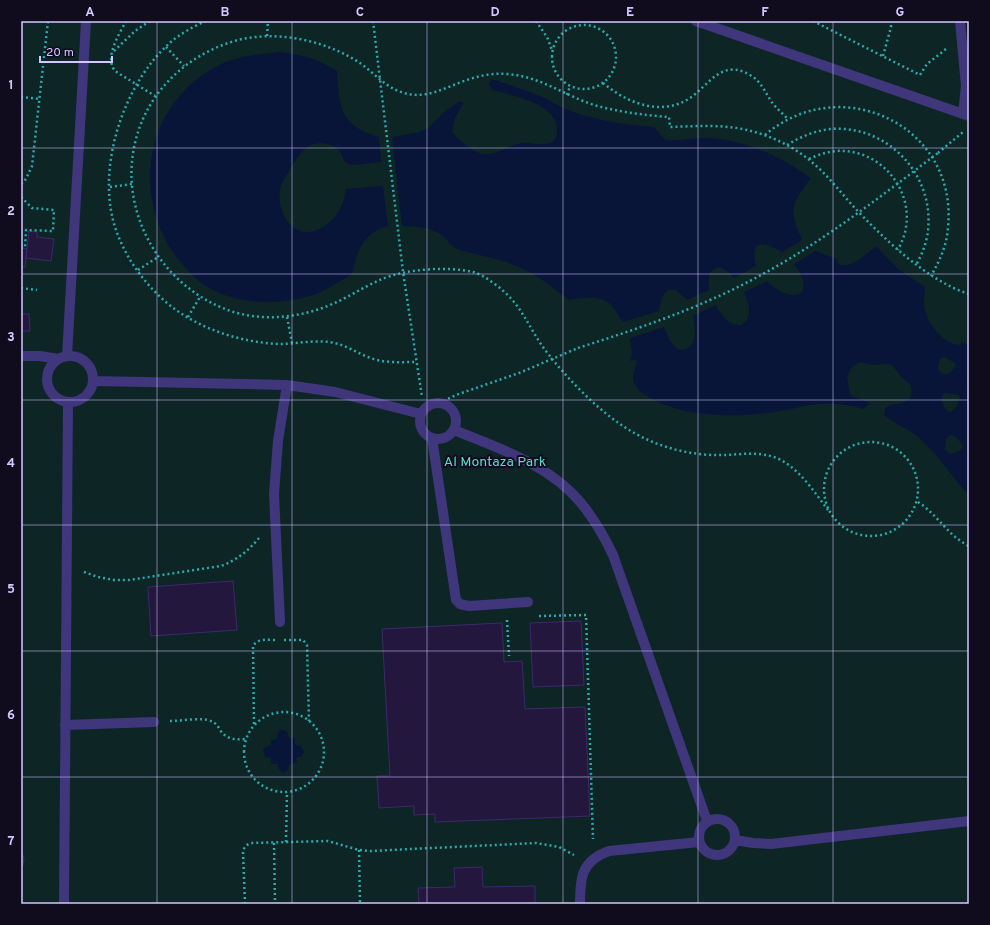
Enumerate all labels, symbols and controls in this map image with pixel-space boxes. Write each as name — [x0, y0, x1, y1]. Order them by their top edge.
text: A — [85, 5, 95, 21]
text: B — [221, 5, 230, 21]
text: C — [356, 5, 364, 21]
text: D — [490, 5, 500, 21]
text: E — [626, 5, 634, 21]
text: F — [761, 5, 769, 21]
text: G — [896, 5, 905, 21]
scale bar — [40, 38, 112, 64]
text: 20 m — [46, 45, 74, 61]
text: 1 — [8, 78, 14, 94]
text: 2 — [7, 204, 15, 220]
text: 3 — [7, 330, 15, 346]
park label: Al Montaza Park — [444, 454, 546, 471]
text: 4 — [7, 456, 15, 472]
text: 5 — [7, 582, 15, 598]
text: 6 — [7, 708, 15, 724]
text: 7 — [8, 834, 15, 850]

